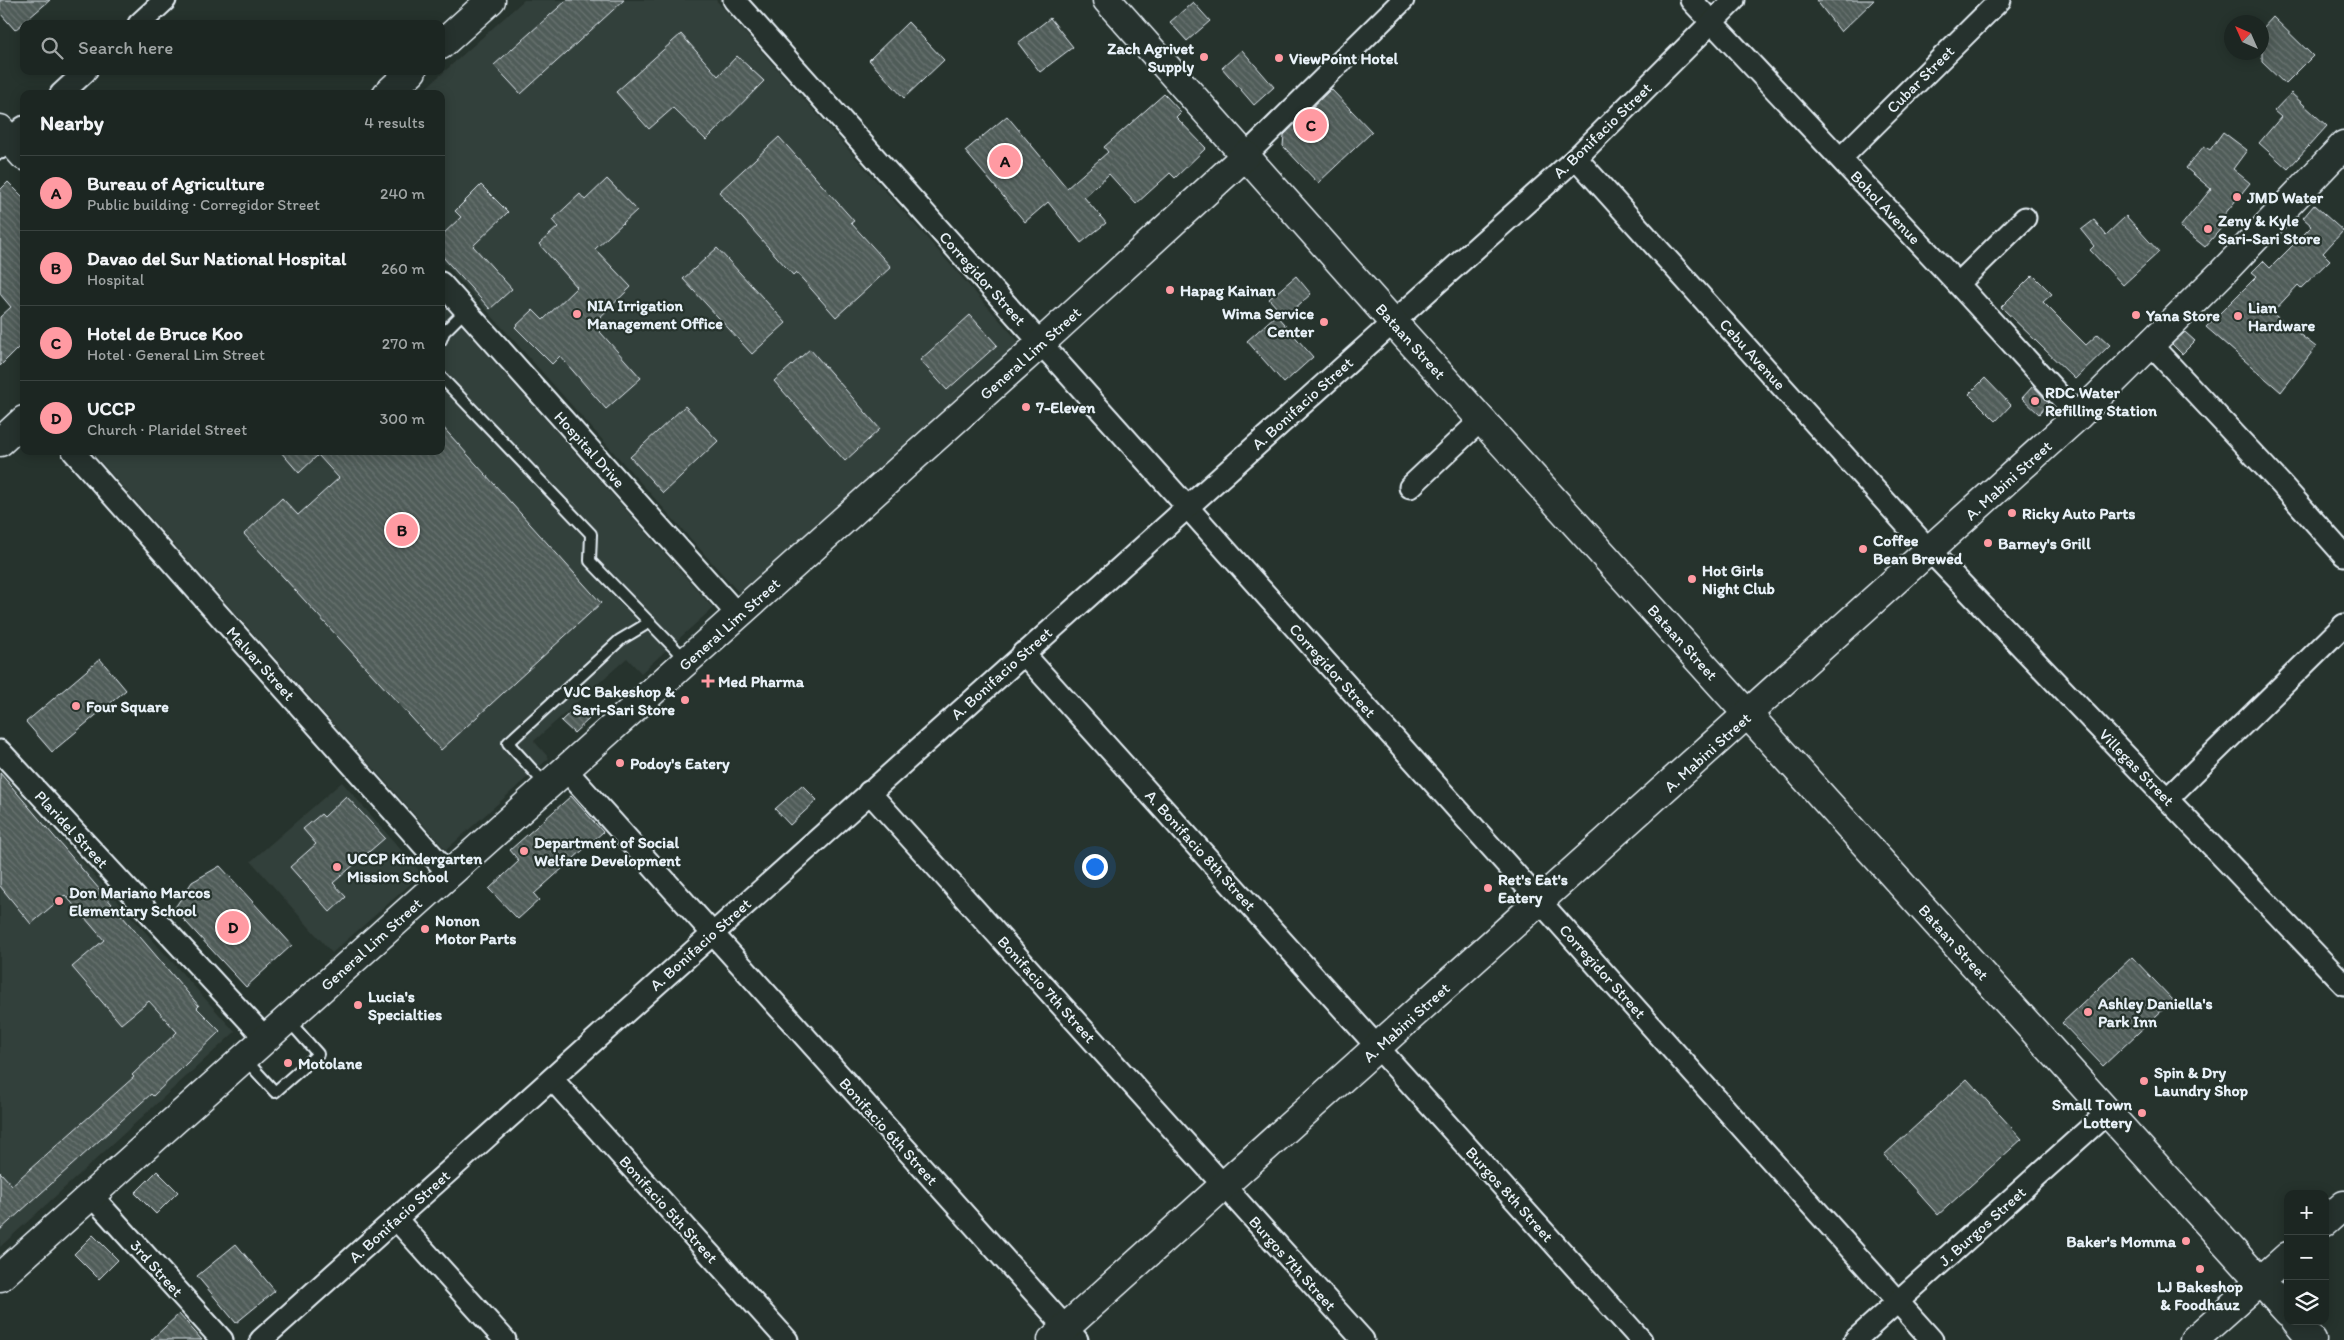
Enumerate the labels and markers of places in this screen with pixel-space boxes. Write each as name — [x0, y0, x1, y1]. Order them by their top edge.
place label: Zach Agrivet Supply — [1107, 39, 1194, 77]
place label: ViewPoint Hotel — [1289, 49, 1398, 68]
marker: Zach Agrivet Supply — [1198, 51, 1210, 63]
marker: ViewPoint Hotel — [1273, 52, 1285, 64]
pin: C — [1295, 106, 1327, 144]
pin: A — [989, 142, 1021, 180]
place label: JMD Water — [2246, 188, 2324, 207]
marker: JMD Water — [2231, 191, 2243, 203]
place label: Zeny & Kyle Sari-Sari Store — [2218, 211, 2321, 248]
marker: Zeny & Kyle Sari-Sari Store — [2202, 223, 2214, 235]
place label: Hapag Kainan — [1180, 281, 1277, 301]
marker: Hapag Kainan — [1164, 284, 1176, 296]
place label: NIA Irrigation Management Office — [587, 296, 723, 334]
place label: Lian Hardware — [2248, 298, 2315, 335]
place label: Wima Service Center — [1222, 304, 1315, 341]
place label: Yana Store — [2145, 306, 2220, 325]
marker: NIA Irrigation Management Office — [571, 308, 583, 320]
marker: Yana Store — [2130, 309, 2142, 321]
marker: Lian Hardware — [2232, 310, 2244, 322]
marker: Wima Service Center — [1318, 316, 1330, 328]
place label: RDC Water Refilling Station — [2045, 383, 2158, 421]
marker: RDC Water Refilling Station — [2029, 395, 2041, 407]
place label: 7-Eleven — [1035, 398, 1096, 417]
marker: 7-Eleven — [1020, 401, 1032, 413]
place label: Ricky Auto Parts — [2022, 504, 2135, 524]
marker: Ricky Auto Parts — [2006, 507, 2018, 519]
pin: B — [386, 511, 418, 549]
place label: Coffee Bean Brewed — [1873, 531, 1963, 568]
place label: Barney's Grill — [1998, 534, 2091, 554]
marker: Barney's Grill — [1982, 537, 1994, 549]
marker: Coffee Bean Brewed — [1857, 543, 1869, 555]
place label: Hot Girls Night Club — [1702, 561, 1775, 599]
marker: Hot Girls Night Club — [1686, 573, 1698, 585]
place label: Med Pharma — [718, 672, 805, 691]
marker: Med Pharma — [702, 675, 714, 687]
place label: VJC Bakeshop & Sari-Sari Store — [564, 682, 676, 719]
marker: VJC Bakeshop & Sari-Sari Store — [679, 694, 691, 706]
place label: Four Square — [86, 697, 169, 717]
marker: Four Square — [70, 700, 82, 712]
place label: Podoy's Eatery — [630, 754, 730, 774]
marker: Podoy's Eatery — [614, 757, 626, 769]
place label: Department of Social Welfare Development — [534, 833, 681, 871]
marker: Department of Social Welfare Development — [518, 845, 530, 857]
place label: UCCP Kindergarten Mission School — [347, 849, 483, 886]
marker: UCCP Kindergarten Mission School — [331, 861, 343, 873]
place label: Ret's Eat's Eatery — [1498, 870, 1568, 908]
marker: Ret's Eat's Eatery — [1482, 882, 1494, 894]
place label: Don Mariano Marcos Elementary School — [69, 883, 210, 921]
marker: Don Mariano Marcos Elementary School — [53, 895, 65, 907]
pin: D — [217, 908, 249, 946]
place label: Nonon Motor Parts — [435, 911, 516, 948]
marker: Nonon Motor Parts — [419, 923, 431, 935]
place label: Lucia's Specialties — [368, 987, 442, 1025]
place label: Ashley Daniella's Park Inn — [2097, 994, 2213, 1031]
marker: Lucia's Specialties — [352, 999, 364, 1011]
marker: Ashley Daniella's Park Inn — [2082, 1006, 2094, 1018]
place label: Motolane — [298, 1054, 363, 1073]
marker: Motolane — [282, 1057, 294, 1069]
place label: Spin & Dry Laundry Shop — [2154, 1063, 2249, 1101]
marker: Spin & Dry Laundry Shop — [2138, 1075, 2150, 1087]
place label: Small Town Lottery — [2052, 1095, 2132, 1133]
marker: Small Town Lottery — [2136, 1107, 2148, 1119]
place label: Baker's Momma — [2066, 1232, 2177, 1251]
marker: Baker's Momma — [2180, 1235, 2192, 1247]
marker: LJ Bakeshop & Foodhauz — [2194, 1263, 2206, 1275]
place label: LJ Bakeshop & Foodhauz — [2157, 1277, 2244, 1314]

